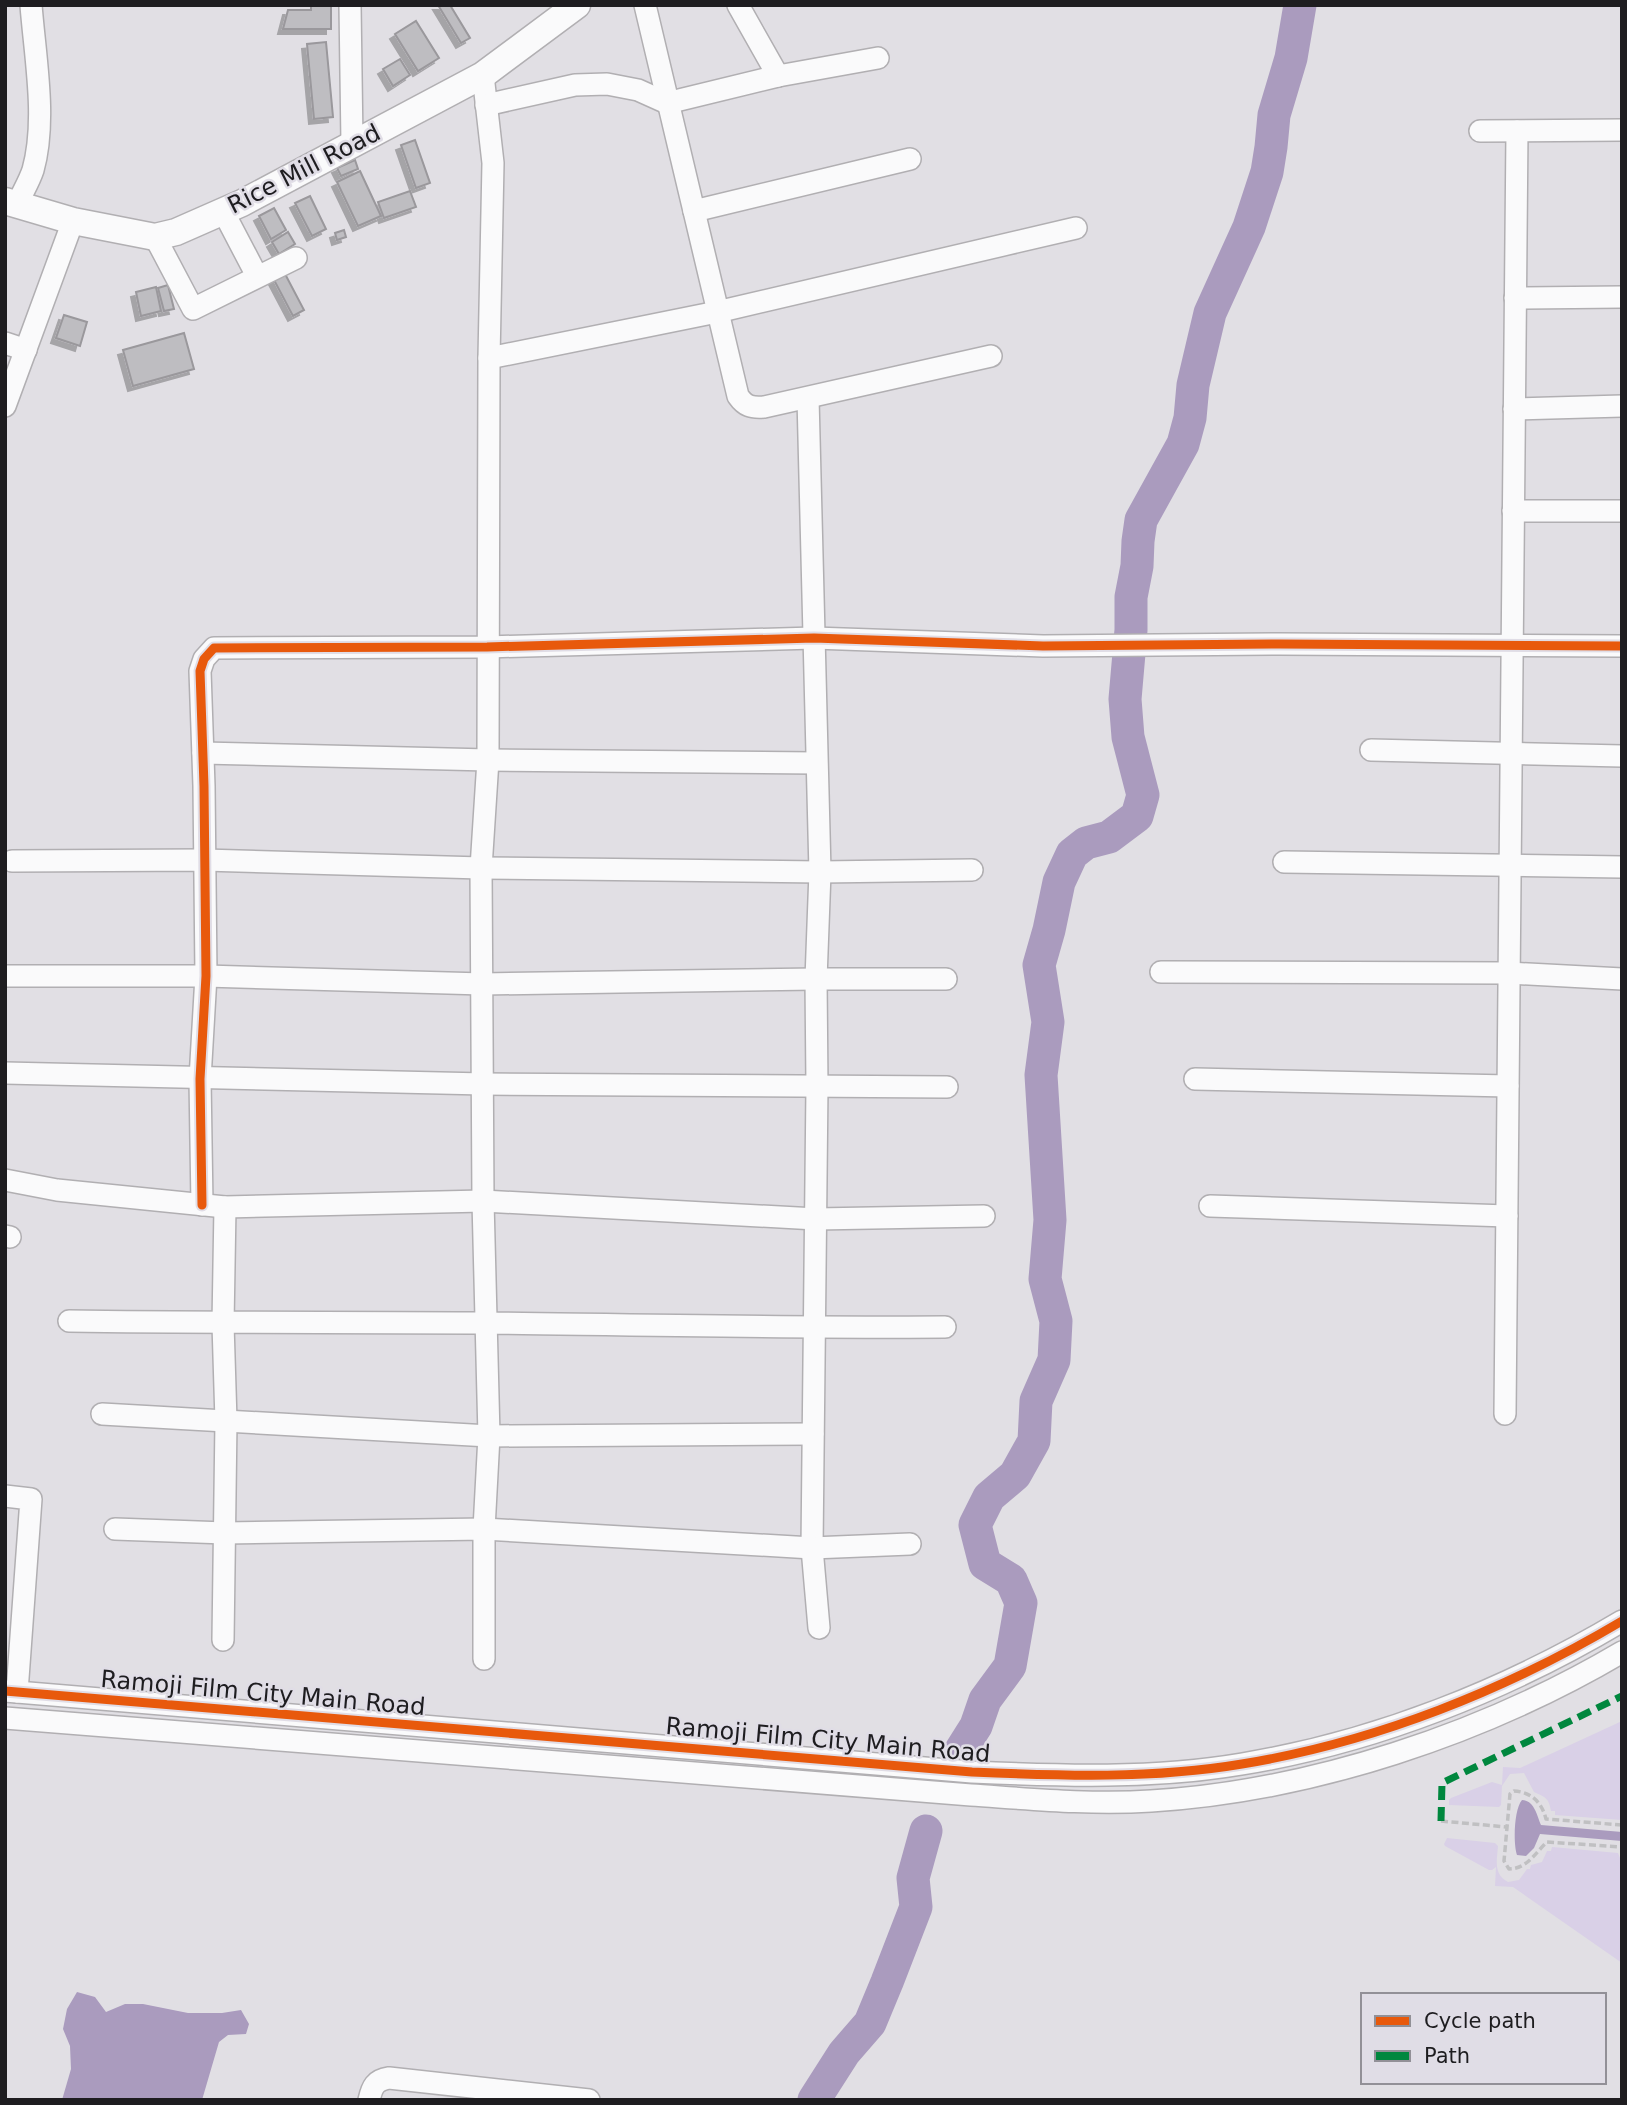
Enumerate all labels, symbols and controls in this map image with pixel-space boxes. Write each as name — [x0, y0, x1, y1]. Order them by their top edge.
street label: Rice Mill Road — [223, 119, 385, 219]
street label: Ramoji Film City Main Road — [99, 1665, 427, 1721]
street label: Ramoji Film City Main Road — [664, 1712, 992, 1768]
legend — [1361, 1993, 1606, 2084]
text: Cycle path — [1424, 2009, 1536, 2033]
text: Path — [1424, 2044, 1470, 2068]

